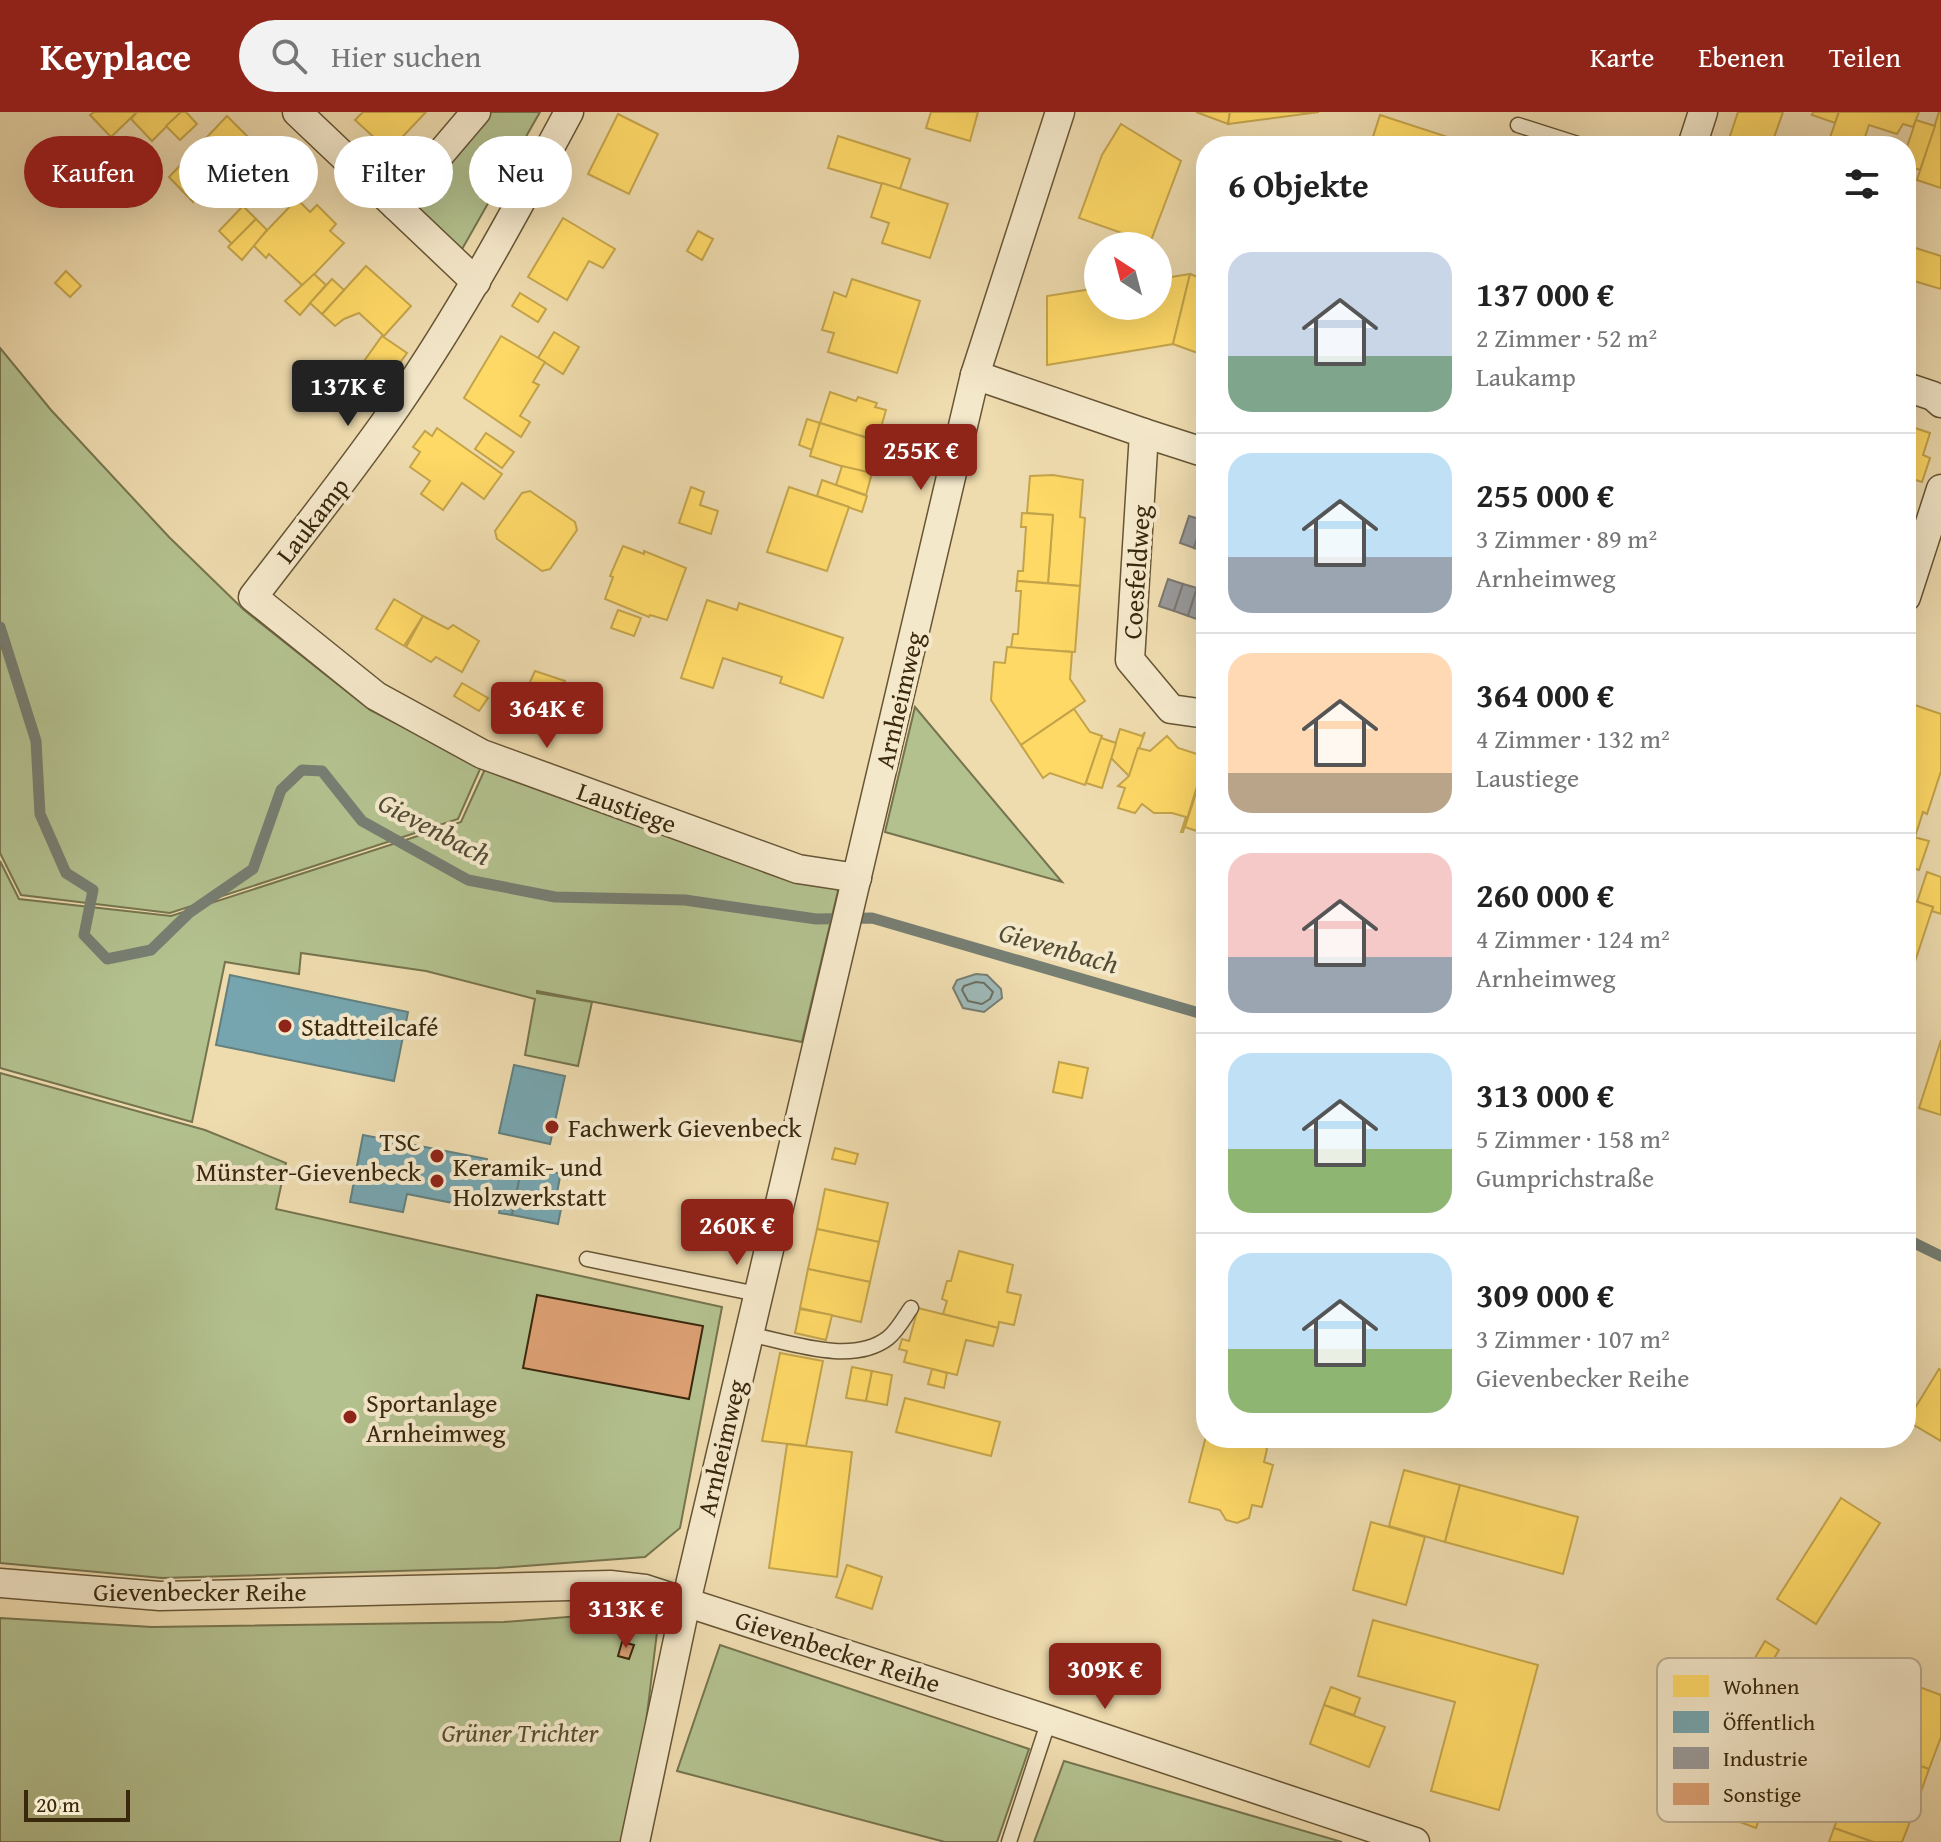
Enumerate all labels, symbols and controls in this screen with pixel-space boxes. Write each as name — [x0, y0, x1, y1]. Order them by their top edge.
search box — [239, 20, 799, 92]
text: Keyplace — [40, 28, 191, 84]
icon: search — [267, 34, 311, 78]
text: Hier suchen — [331, 34, 481, 78]
text: Karte — [1590, 36, 1654, 77]
text: Ebenen — [1698, 36, 1785, 77]
text: Teilen — [1829, 36, 1901, 77]
chip: Kaufen — [24, 136, 163, 208]
chip: Mieten — [179, 136, 318, 208]
chip: Filter — [334, 136, 453, 208]
chip: Neu — [469, 136, 572, 208]
text: 6 Objekte — [1228, 160, 1369, 209]
icon: filters — [1840, 162, 1884, 206]
north arrow — [1084, 232, 1172, 320]
map controls — [1084, 232, 1172, 320]
text: 137 000 € — [1476, 269, 1614, 318]
icon: home — [1292, 284, 1388, 380]
text: 2 Zimmer · 52 m² — [1476, 318, 1657, 357]
text: Laukamp — [1476, 357, 1576, 396]
pin: 137K € — [283, 360, 413, 428]
text: 137K € — [310, 366, 386, 405]
pin: 255K € — [856, 424, 986, 492]
text: 255K € — [883, 430, 959, 469]
street label: Laukamp — [266, 469, 358, 571]
text: 255 000 € — [1476, 470, 1614, 519]
icon: home — [1292, 485, 1388, 581]
street label: Coesfeldweg — [1112, 503, 1160, 641]
text: 3 Zimmer · 89 m² — [1476, 519, 1657, 558]
text: Arnheimweg — [1476, 558, 1616, 597]
street label: Arnheimweg — [864, 628, 934, 772]
text: 364 000 € — [1476, 670, 1614, 719]
pin: 364K € — [482, 682, 612, 750]
icon: home — [1292, 685, 1388, 781]
text: 364K € — [509, 688, 585, 727]
text: 4 Zimmer · 132 m² — [1476, 719, 1670, 758]
text: Laustiege — [1476, 758, 1579, 797]
street label: Laustiege — [572, 771, 682, 843]
water label: Gievenbach — [371, 781, 499, 875]
text: 260 000 € — [1476, 870, 1614, 919]
icon: home — [1292, 885, 1388, 981]
water label: Gievenbach — [994, 910, 1124, 984]
text: 4 Zimmer · 124 m² — [1476, 919, 1670, 958]
text: Arnheimweg — [1476, 958, 1616, 997]
place label: Stadtteilcafé — [301, 1007, 439, 1046]
marker: Stadtteilcafé — [276, 1017, 294, 1035]
text: 313 000 € — [1476, 1070, 1614, 1119]
icon: home — [1292, 1085, 1388, 1181]
place label: Fachwerk Gievenbeck — [568, 1108, 802, 1147]
marker: Fachwerk Gievenbeck — [543, 1118, 561, 1136]
text: 5 Zimmer · 158 m² — [1476, 1119, 1670, 1158]
place label: TSC Münster-Gievenbeck — [196, 1122, 422, 1191]
marker: TSC Münster-Gievenbeck — [428, 1147, 446, 1165]
place label: Keramik- und Holzwerkstatt — [453, 1147, 606, 1216]
text: Gumprichstraße — [1476, 1158, 1654, 1197]
marker: Keramik- und Holzwerkstatt — [428, 1172, 446, 1190]
pin: 260K € — [672, 1199, 802, 1267]
text: 260K € — [699, 1205, 775, 1244]
text: 309 000 € — [1476, 1270, 1614, 1319]
icon: home — [1292, 1285, 1388, 1381]
text: 3 Zimmer · 107 m² — [1476, 1319, 1670, 1358]
text: Gievenbecker Reihe — [1476, 1358, 1689, 1397]
street label: Arnheimweg — [686, 1376, 756, 1520]
place label: Sportanlage Arnheimweg — [366, 1383, 506, 1452]
marker: Sportanlage Arnheimweg — [341, 1408, 359, 1426]
street label: Gievenbecker Reihe — [93, 1572, 307, 1611]
pin: 313K € — [561, 1582, 691, 1650]
text: 313K € — [588, 1588, 664, 1627]
street label: Gievenbecker Reihe — [731, 1599, 945, 1703]
pin: 309K € — [1040, 1643, 1170, 1711]
text: 309K € — [1067, 1649, 1143, 1688]
legend — [1657, 1658, 1921, 1822]
text: Wohnen — [1723, 1670, 1800, 1702]
text: Öffentlich — [1723, 1706, 1816, 1738]
park label: Grüner Trichter — [441, 1713, 600, 1752]
text: Industrie — [1723, 1742, 1808, 1774]
text: Sonstige — [1723, 1778, 1801, 1810]
scale bar — [24, 1786, 130, 1822]
text: 20 m — [36, 1788, 80, 1820]

